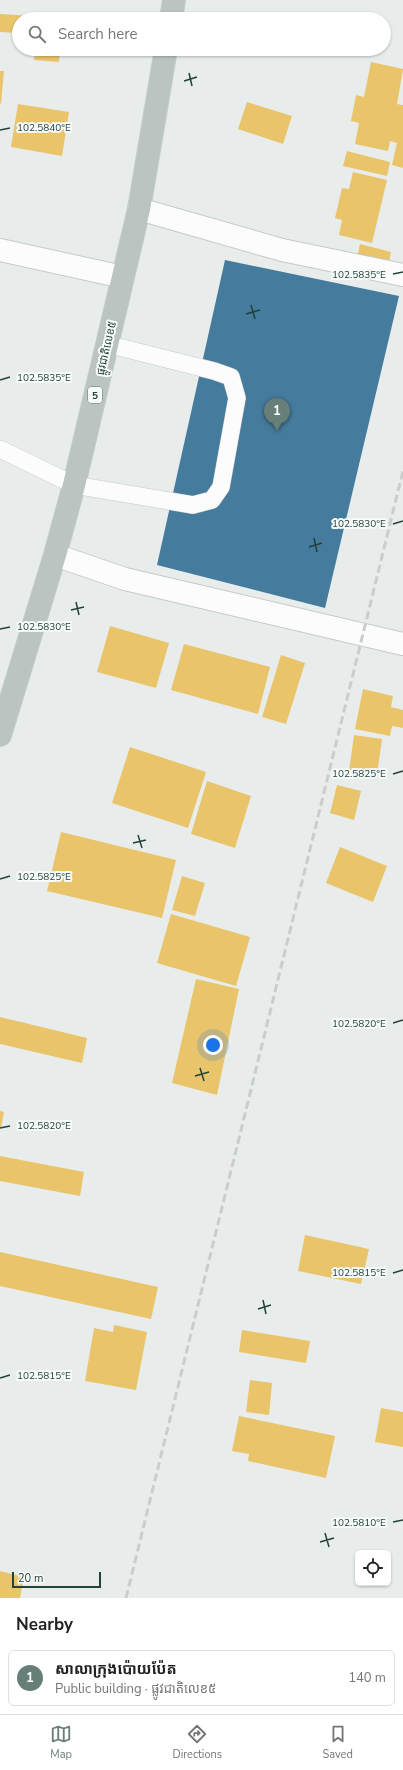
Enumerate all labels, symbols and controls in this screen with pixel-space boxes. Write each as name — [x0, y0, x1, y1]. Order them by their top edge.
search box — [12, 12, 391, 56]
icon: search — [26, 23, 48, 45]
text: Search here — [58, 24, 138, 44]
text: 102.5840°E — [17, 121, 71, 135]
text: 102.5835°E — [332, 268, 386, 282]
street label: ផ្លូវជាតិលេខ៥ — [93, 320, 122, 377]
text: 102.5835°E — [17, 371, 71, 385]
road number: 5 — [88, 387, 102, 403]
pin: 1 — [264, 398, 290, 431]
text: 102.5830°E — [332, 517, 386, 531]
text: 102.5830°E — [17, 620, 71, 634]
text: 102.5825°E — [332, 767, 386, 781]
text: 102.5825°E — [17, 870, 71, 884]
text: 102.5820°E — [332, 1017, 386, 1031]
your location — [203, 1035, 223, 1055]
text: 102.5820°E — [17, 1119, 71, 1133]
text: 102.5815°E — [332, 1266, 386, 1280]
text: 102.5815°E — [17, 1369, 71, 1383]
text: 102.5810°E — [332, 1516, 386, 1530]
map controls — [355, 1550, 391, 1586]
button: locate — [355, 1550, 391, 1586]
scale bar — [12, 1570, 101, 1589]
text: 20 m — [18, 1571, 43, 1586]
text: Nearby — [16, 1613, 73, 1636]
text: សាលាក្រុងប៉ោយប៉ែត — [55, 1659, 177, 1679]
text: 1 — [26, 1669, 34, 1687]
text: 140 m — [348, 1669, 386, 1687]
text: Public building · ផ្លូវជាតិលេខ៥ — [55, 1680, 216, 1698]
tab: Map — [50, 1723, 72, 1762]
tab: Directions — [172, 1723, 222, 1762]
tab: Saved — [322, 1723, 353, 1762]

